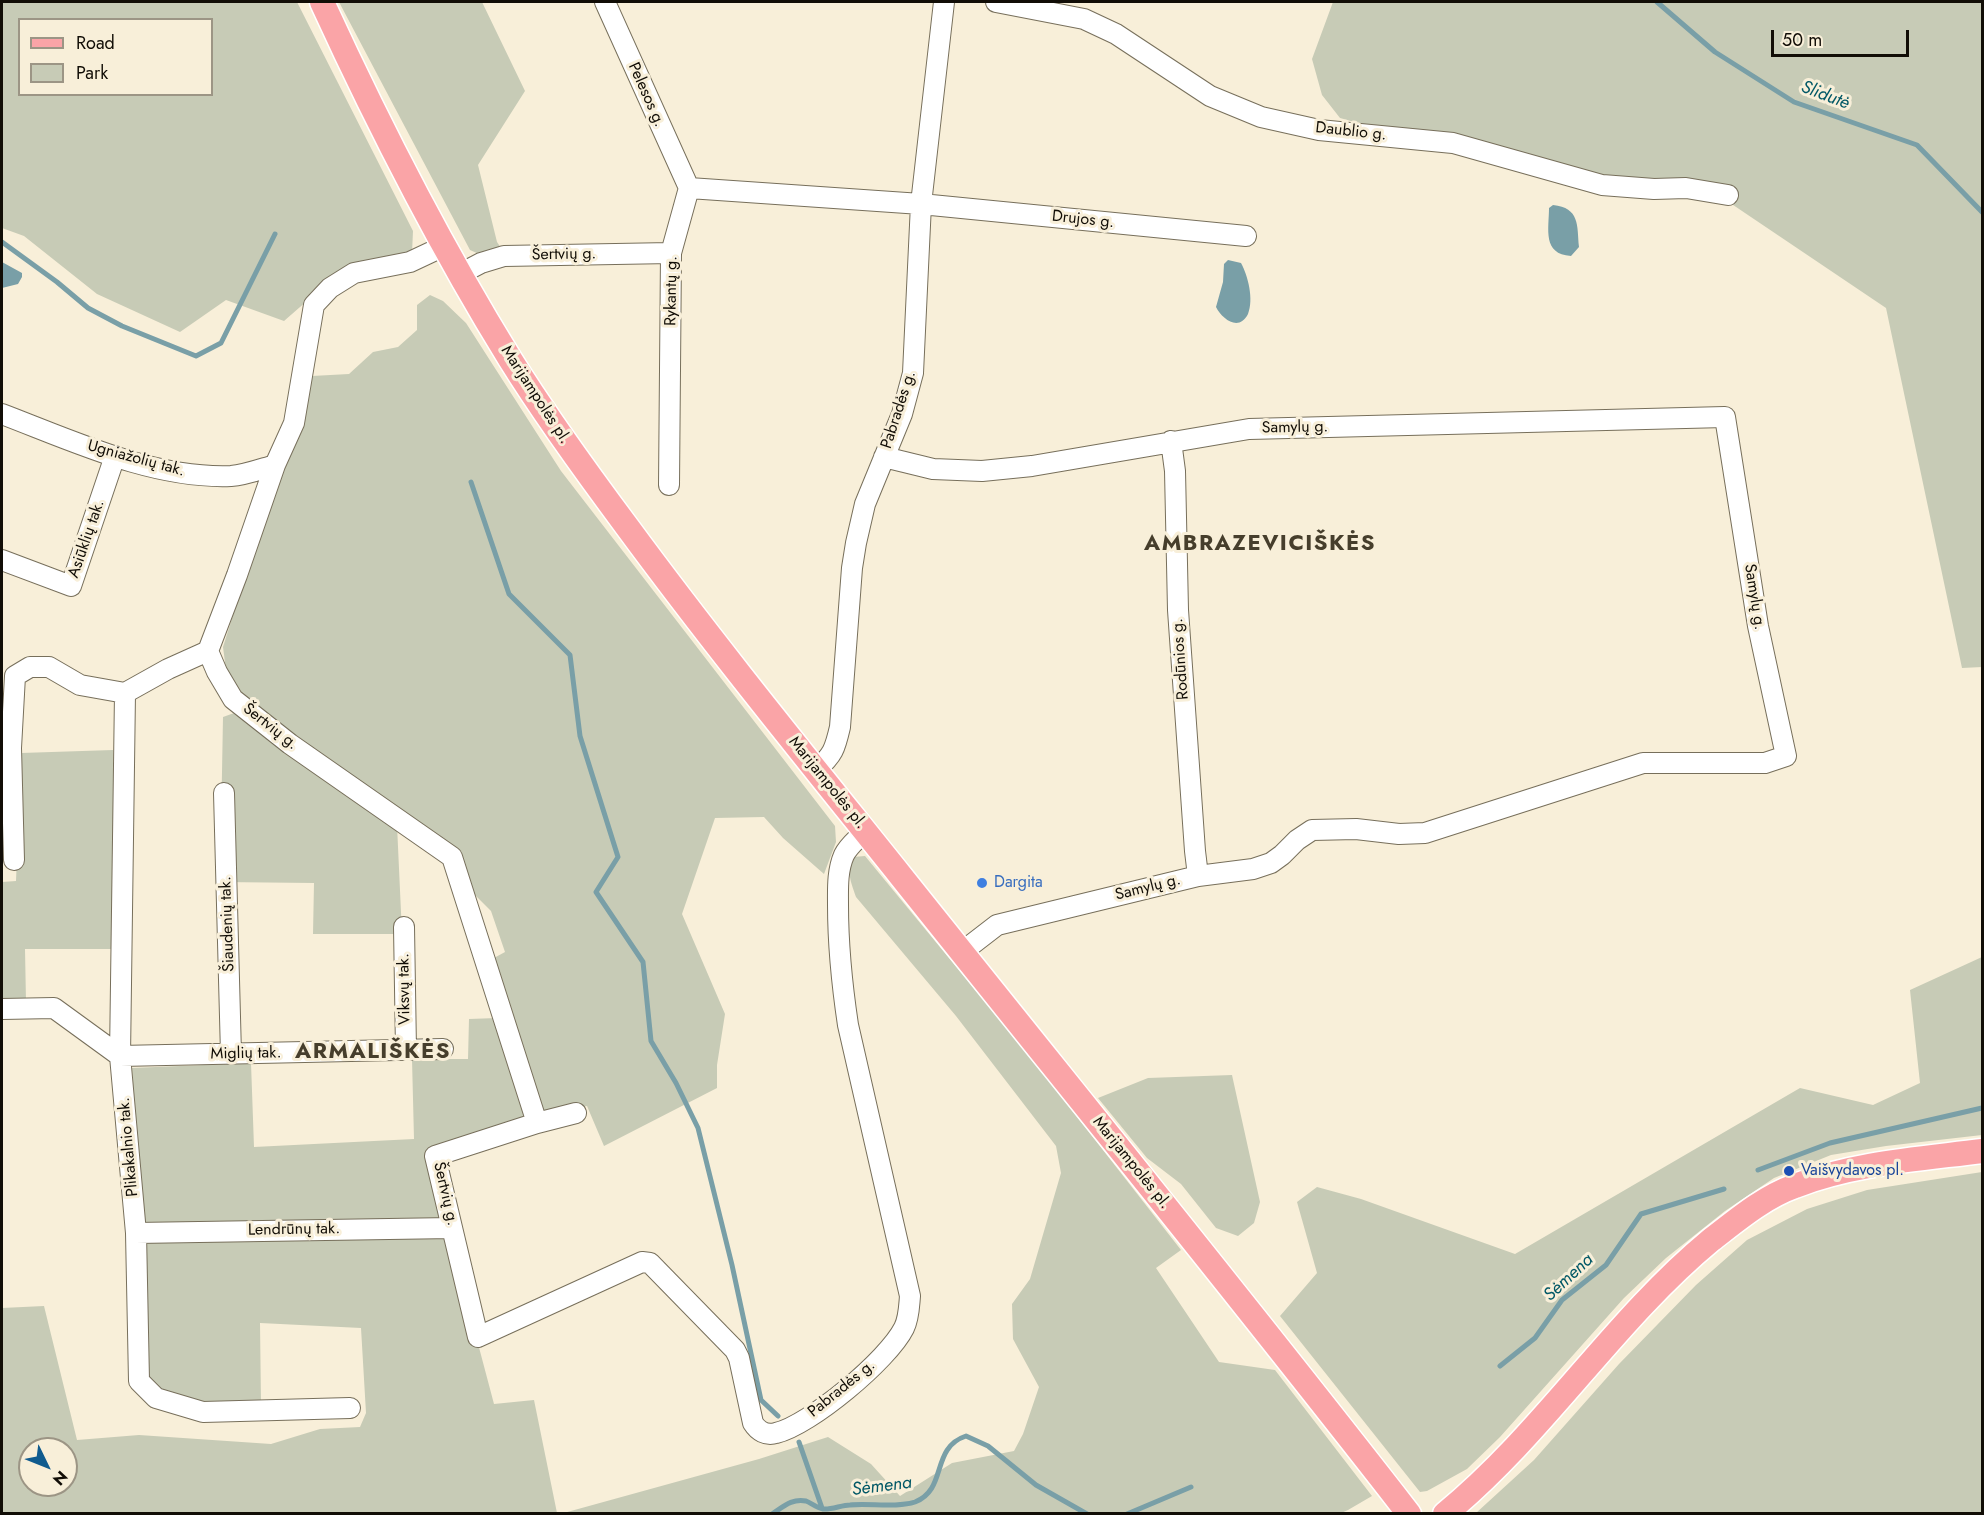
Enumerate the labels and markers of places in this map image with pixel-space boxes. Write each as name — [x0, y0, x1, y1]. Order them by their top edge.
place label: Dargita — [994, 873, 1043, 893]
marker: Dargita — [975, 876, 989, 890]
place label: Vaišvydavos pl. — [1801, 1161, 1904, 1181]
marker: Vaišvydavos pl. — [1782, 1164, 1796, 1178]

